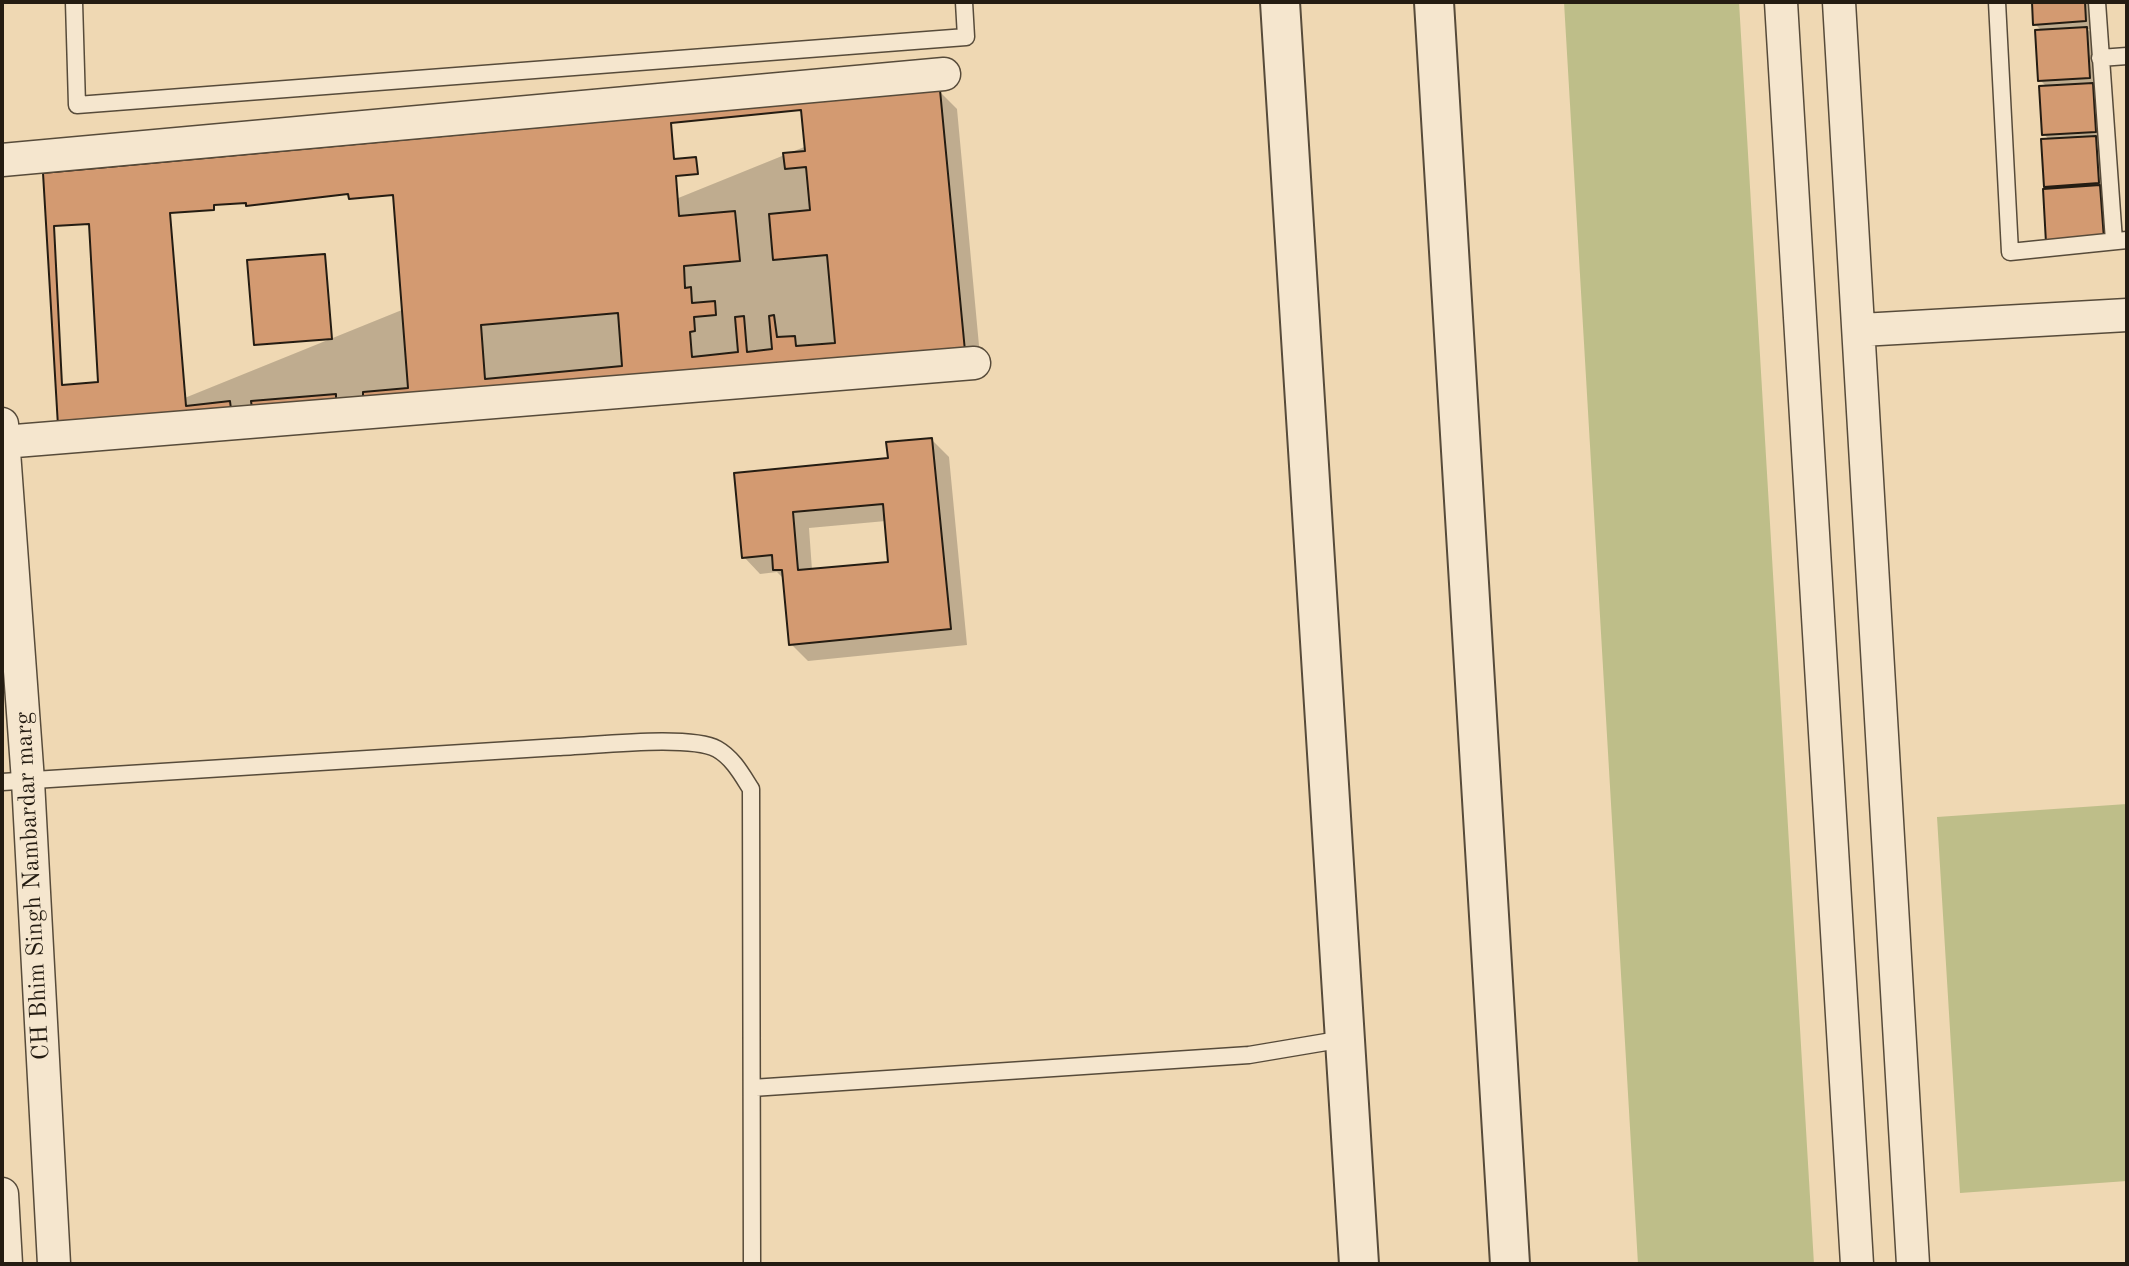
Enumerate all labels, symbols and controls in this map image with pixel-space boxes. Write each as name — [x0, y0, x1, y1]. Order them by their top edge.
street label: CH Bhim Singh Nambardar marg — [9, 711, 57, 1061]

